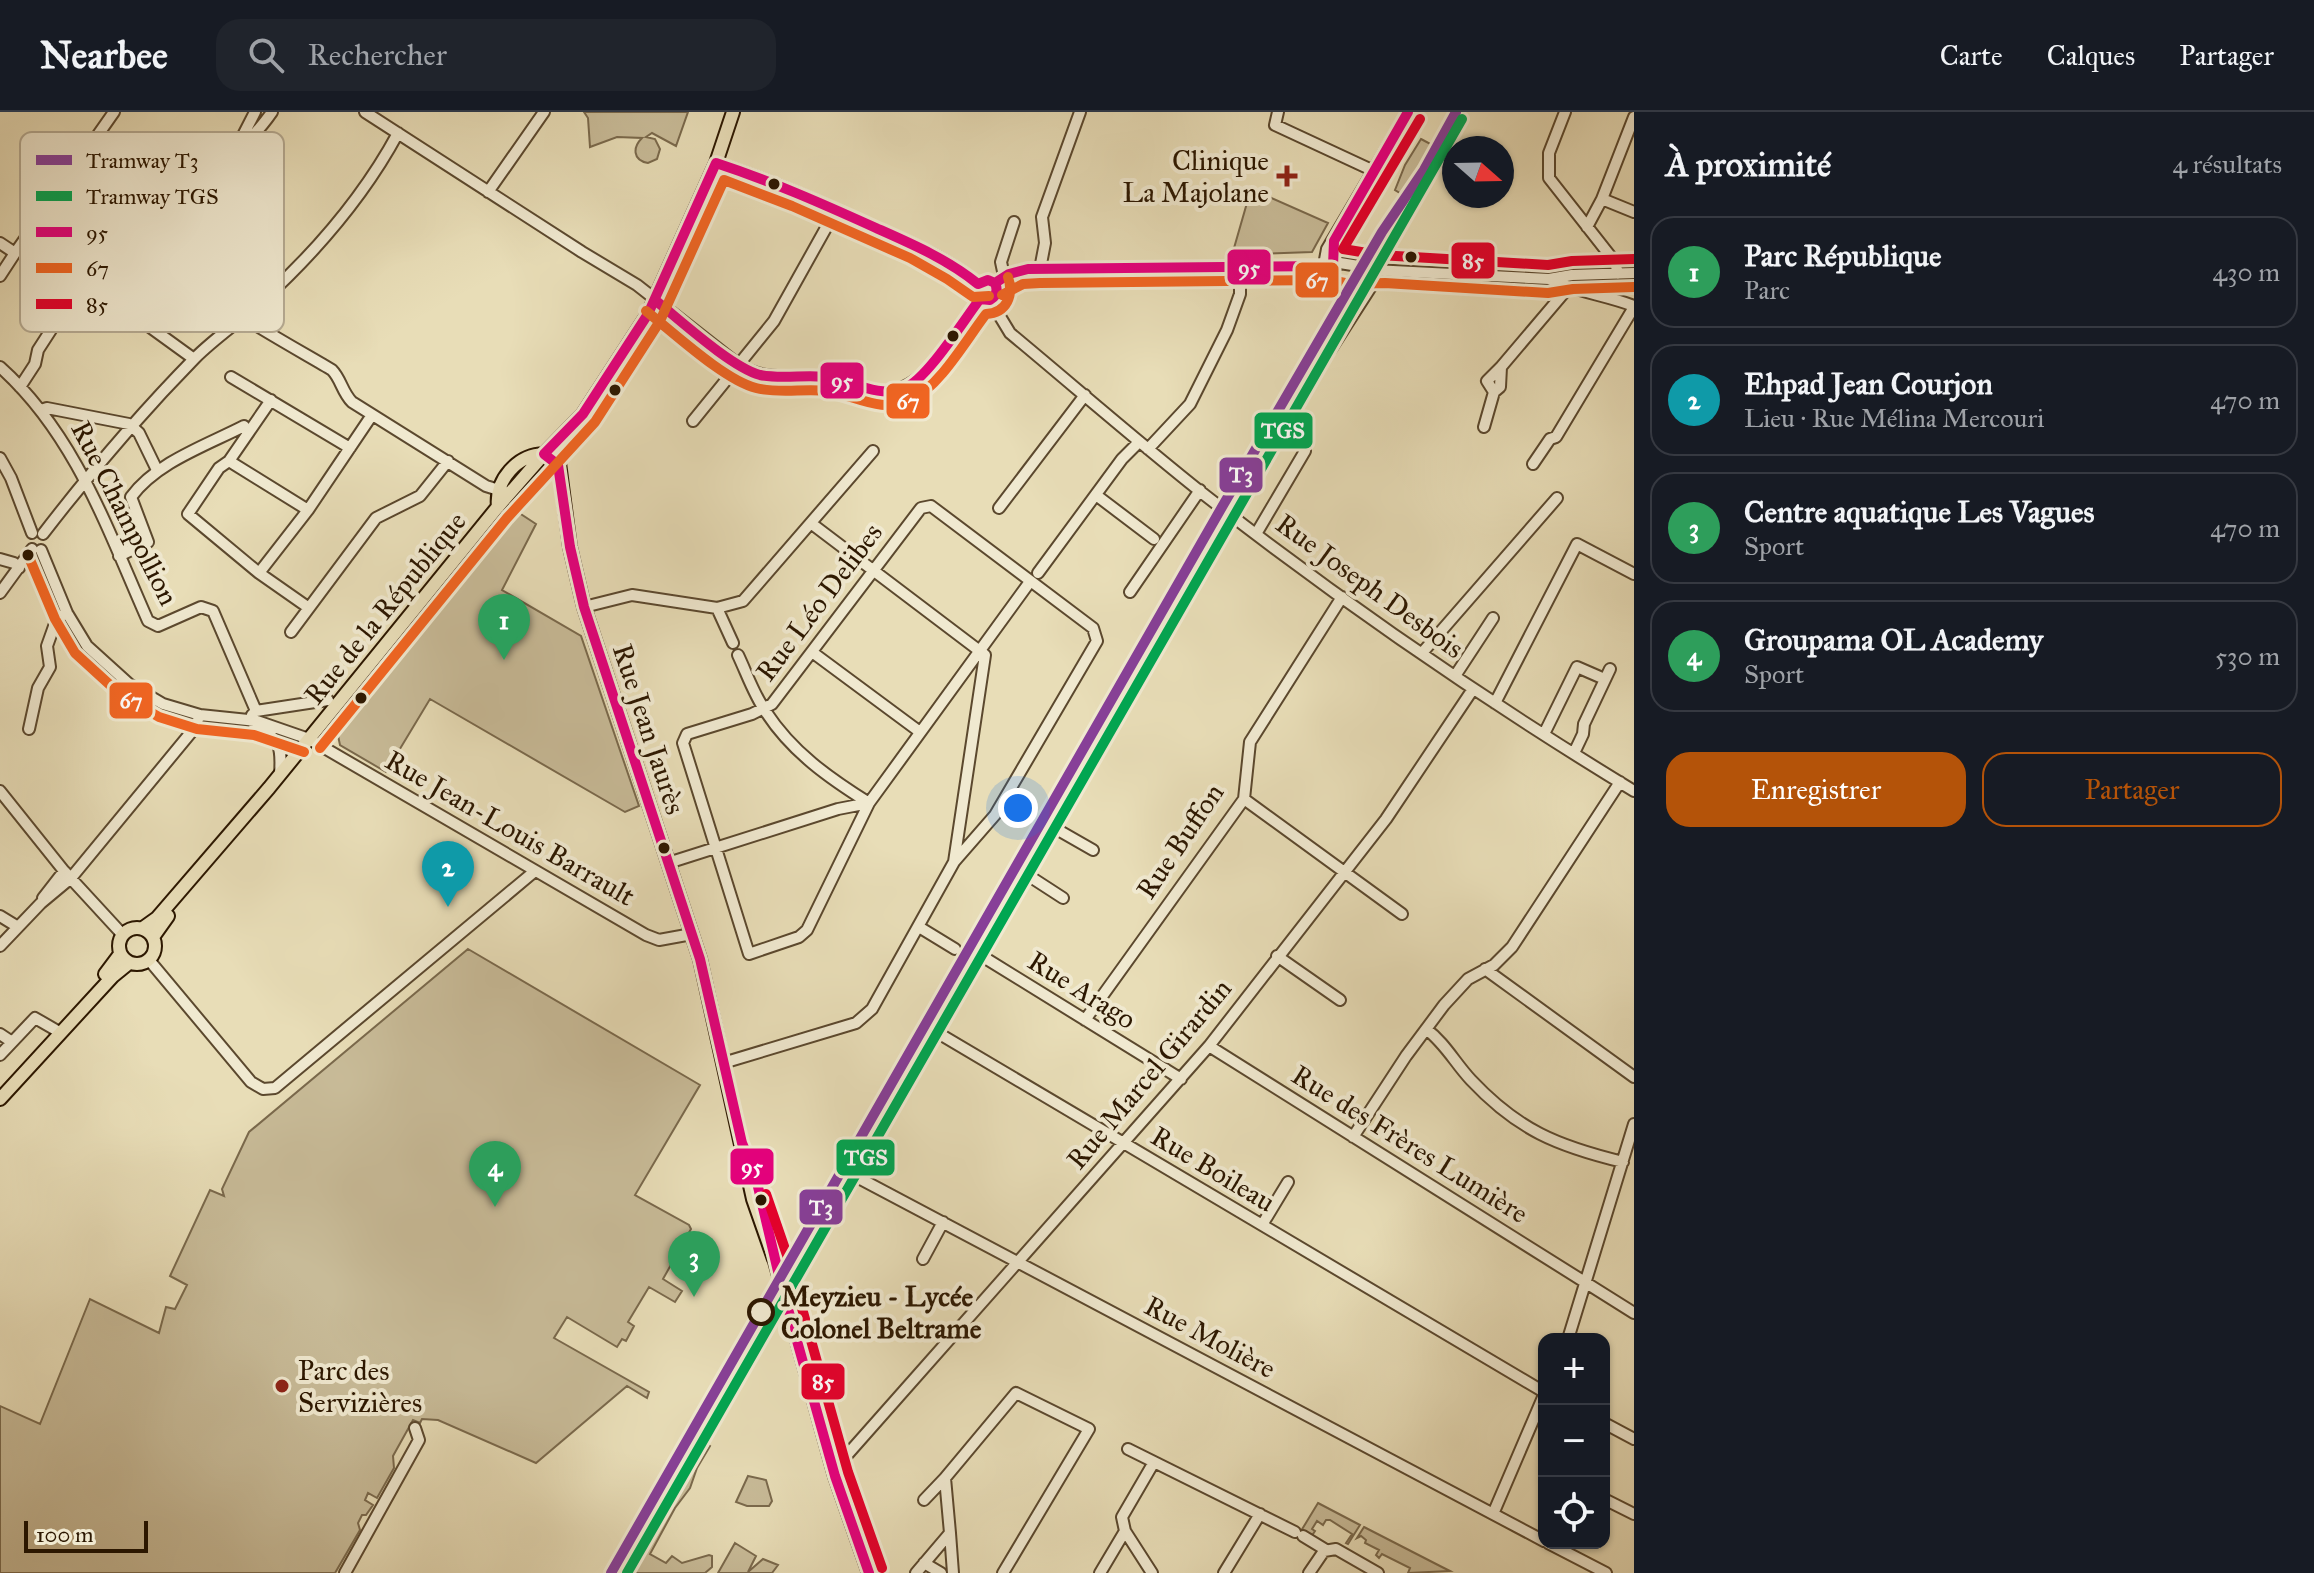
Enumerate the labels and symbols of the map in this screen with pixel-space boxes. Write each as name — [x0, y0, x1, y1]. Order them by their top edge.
legend — [20, 132, 284, 332]
north arrow — [1442, 136, 1514, 208]
place label: Clinique La Majolane — [1123, 143, 1269, 210]
text: Tramway T3 — [86, 147, 199, 174]
marker: Clinique La Majolane — [1276, 165, 1298, 187]
unlabelled marker — [766, 176, 782, 192]
text: Tramway TGS — [86, 183, 219, 210]
text: 95 — [86, 219, 108, 246]
line badge: 85 — [1450, 241, 1496, 280]
text: 85 — [1462, 247, 1485, 274]
line badge: 95 — [1226, 248, 1272, 286]
unlabelled marker — [1403, 249, 1419, 265]
text: 95 — [1238, 254, 1261, 281]
text: 67 — [86, 255, 109, 282]
line badge: 67 — [1294, 261, 1340, 299]
text: 67 — [1305, 267, 1329, 294]
text: 85 — [86, 291, 108, 318]
unlabelled marker — [945, 328, 961, 344]
line badge: 95 — [819, 361, 865, 400]
text: 95 — [831, 367, 854, 394]
unlabelled marker — [607, 382, 623, 398]
line badge: 67 — [885, 382, 931, 420]
text: 67 — [896, 388, 920, 415]
line badge: TGS — [1253, 411, 1314, 450]
street label: Rue Champollion — [63, 415, 187, 611]
text: TGS — [1260, 417, 1305, 444]
line badge: T3 — [1218, 456, 1264, 494]
text: T3 — [1228, 461, 1253, 488]
street label: Rue de la République — [297, 505, 473, 711]
street label: Rue Joseph Desbois — [1269, 506, 1471, 666]
street label: Rue Léo Delibes — [748, 516, 890, 688]
unlabelled marker — [20, 547, 36, 563]
pin: 1 — [478, 594, 530, 660]
street label: Rue Jean Jaurès — [605, 639, 693, 819]
line badge: 67 — [108, 681, 154, 720]
text: 67 — [119, 687, 143, 714]
unlabelled marker — [353, 690, 369, 706]
street label: Rue Jean-Louis Barrault — [379, 742, 641, 914]
street label: Rue Buffon — [1129, 777, 1231, 905]
your location — [998, 788, 1038, 828]
unlabelled marker — [656, 840, 672, 856]
pin: 2 — [422, 841, 474, 907]
street label: Rue Arago — [1022, 943, 1142, 1037]
street label: Rue Marcel Girardin — [1059, 972, 1239, 1176]
street label: Rue des Frères Lumière — [1285, 1057, 1535, 1231]
street label: Rue Boileau — [1145, 1118, 1281, 1220]
line badge: TGS — [835, 1138, 896, 1177]
pin: 4 — [469, 1141, 521, 1207]
text: TGS — [843, 1144, 888, 1171]
line badge: 95 — [729, 1147, 775, 1186]
text: 95 — [741, 1153, 764, 1180]
line badge: T3 — [798, 1188, 844, 1226]
unlabelled marker — [753, 1192, 769, 1208]
text: T3 — [808, 1194, 833, 1221]
pin: 3 — [668, 1231, 720, 1297]
place label: Meyzieu - Lycée Colonel Beltrame — [781, 1279, 982, 1346]
street label: Rue Molière — [1138, 1288, 1282, 1386]
marker: Meyzieu - Lycée Colonel Beltrame — [748, 1299, 774, 1325]
place label: Parc des Servizières — [298, 1353, 422, 1420]
line badge: 85 — [800, 1362, 846, 1401]
text: 85 — [812, 1368, 835, 1395]
marker: Parc des Servizières — [273, 1377, 291, 1395]
scale bar — [24, 1517, 148, 1553]

